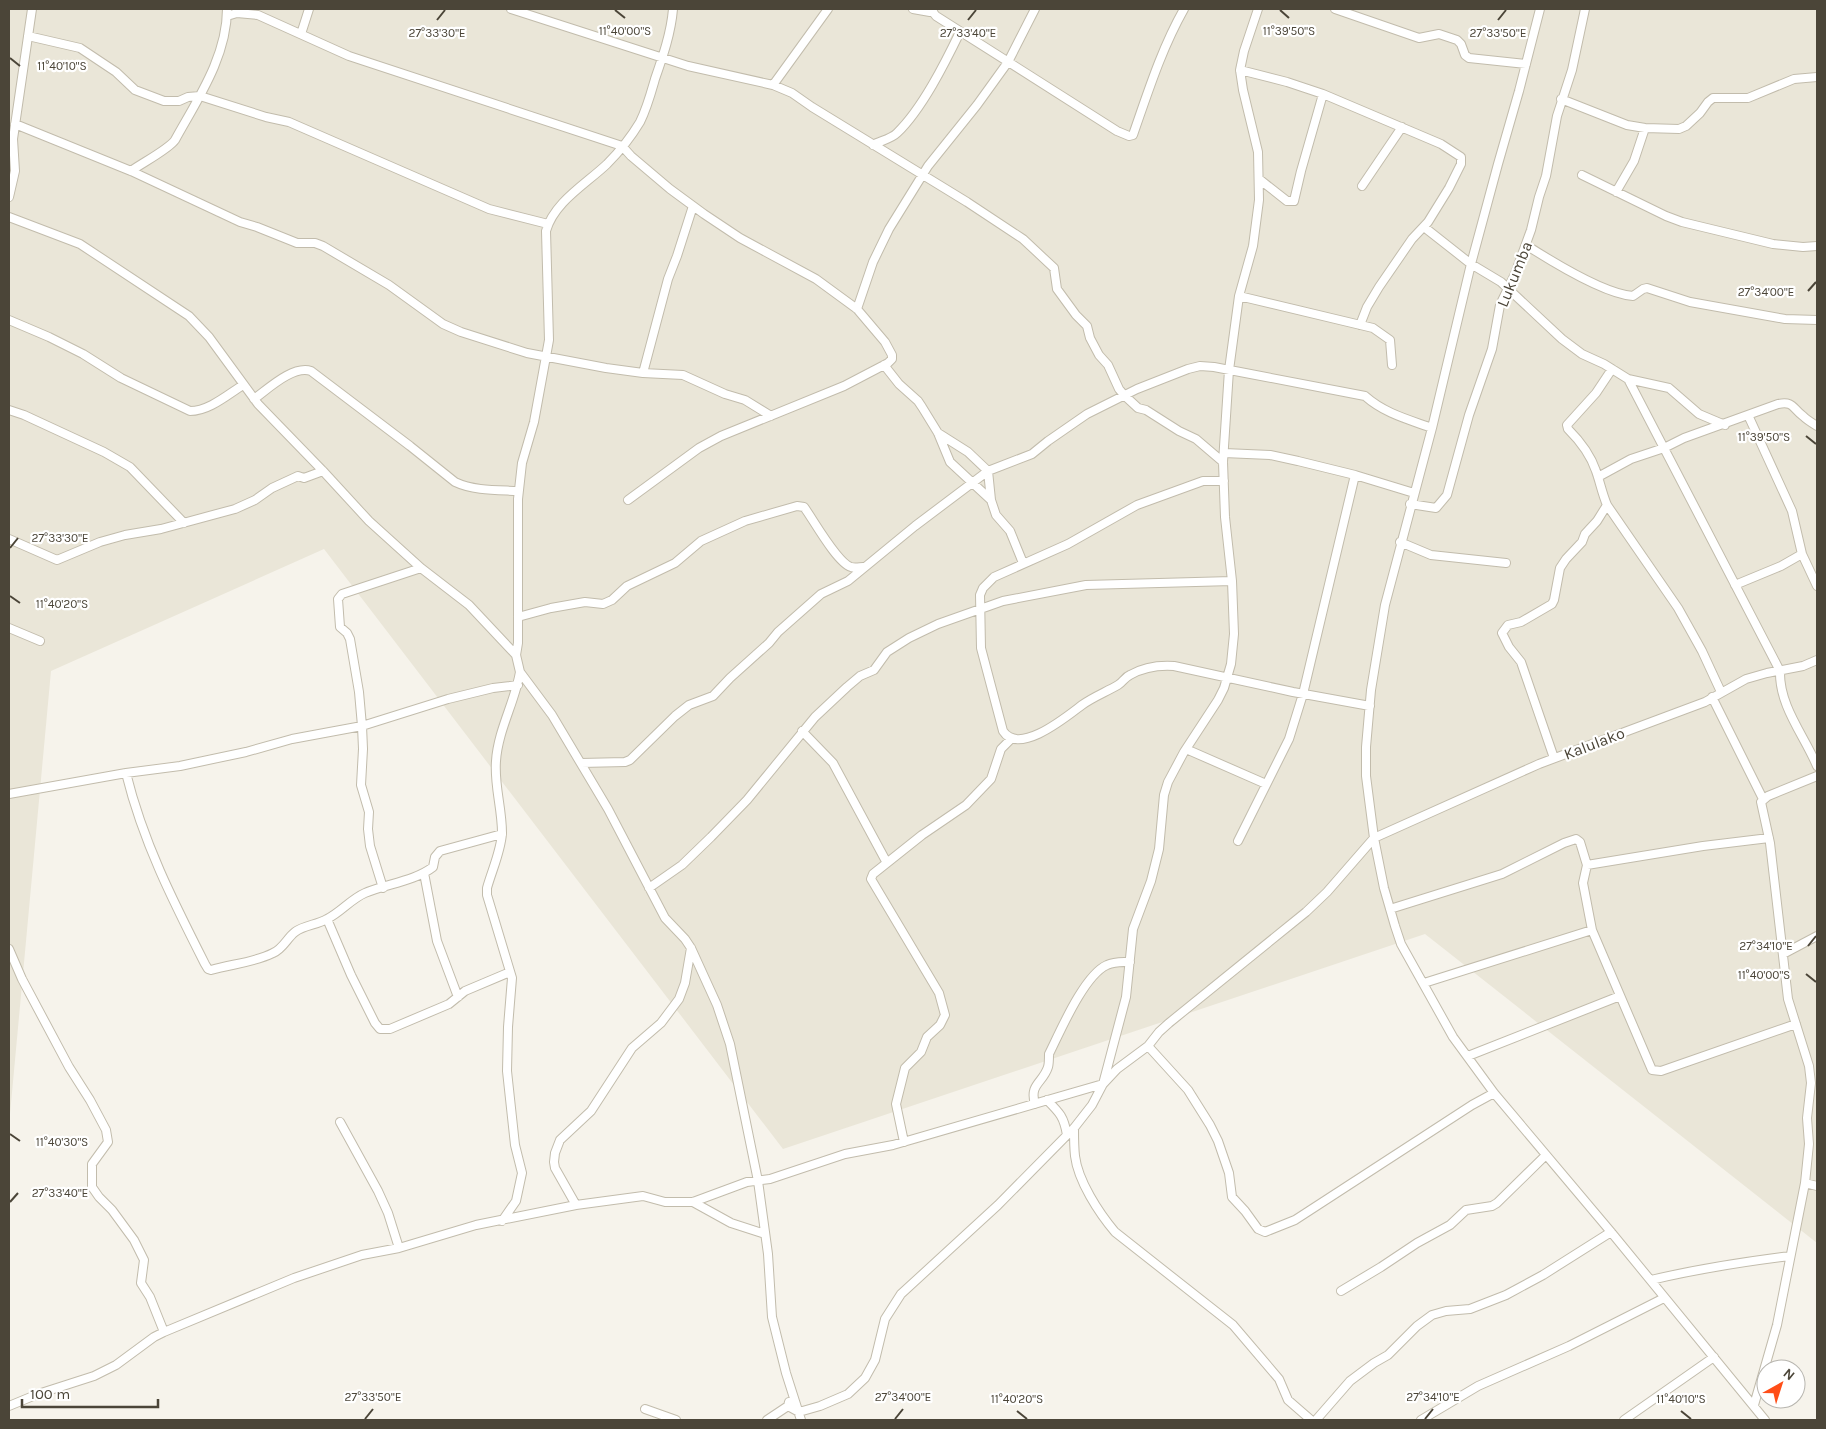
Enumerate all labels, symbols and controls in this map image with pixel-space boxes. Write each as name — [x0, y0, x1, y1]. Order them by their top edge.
text: 11°40'00"S — [599, 24, 651, 38]
text: 11°39'50"S — [1263, 24, 1315, 38]
text: 27°33'30"E — [408, 26, 466, 40]
text: 27°33'40"E — [940, 26, 996, 40]
text: 27°33'50"E — [1470, 26, 1526, 40]
text: 11°40'10"S — [37, 59, 87, 73]
street label: Lukumba — [1493, 239, 1536, 310]
text: 27°34'00"E — [1738, 285, 1794, 299]
text: 11°39'50"S — [1738, 430, 1790, 444]
text: 27°33'30"E — [31, 531, 89, 545]
text: 11°40'20"S — [36, 597, 88, 611]
street label: Kalulako — [1561, 723, 1627, 764]
text: 27°34'10"E — [1739, 939, 1793, 953]
text: 11°40'00"S — [1738, 968, 1790, 982]
text: 11°40'30"S — [36, 1135, 88, 1149]
text: 27°33'40"E — [32, 1186, 88, 1200]
north arrow — [1756, 1359, 1806, 1409]
text: N — [1780, 1365, 1798, 1384]
scale bar — [22, 1376, 159, 1408]
text: 100 m — [30, 1385, 70, 1403]
text: 27°33'50"E — [345, 1390, 401, 1404]
text: 27°34'00"E — [875, 1390, 931, 1404]
text: 27°34'10"E — [1406, 1390, 1460, 1404]
text: 11°40'20"S — [991, 1392, 1043, 1406]
text: 11°40'10"S — [1656, 1392, 1706, 1406]

